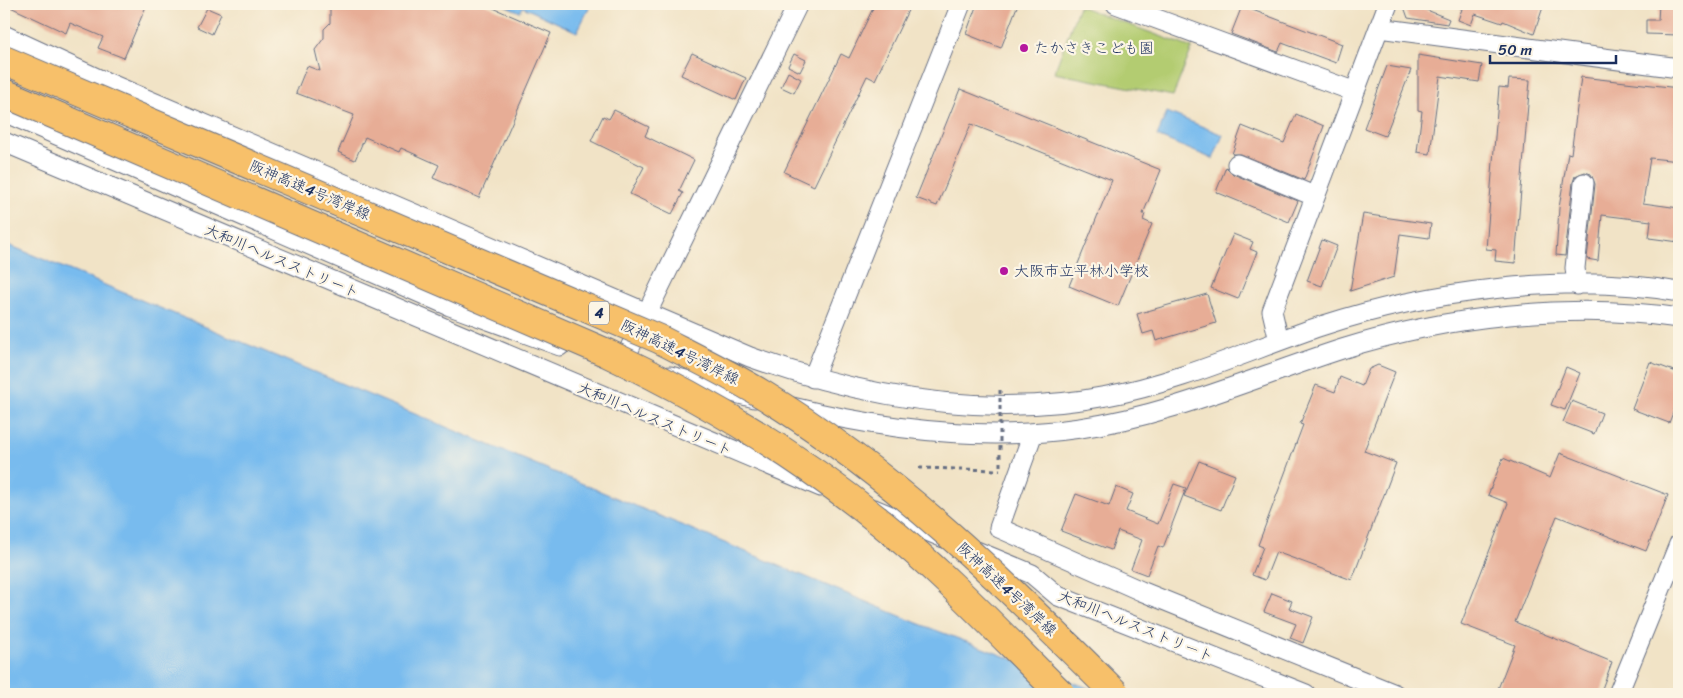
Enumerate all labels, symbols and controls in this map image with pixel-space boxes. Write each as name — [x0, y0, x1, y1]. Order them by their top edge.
scale bar — [1490, 32, 1617, 64]
place label: たかさきこども園 — [1034, 35, 1154, 61]
text: 50 m — [1498, 37, 1533, 63]
marker: たかさきこども園 — [1018, 42, 1030, 54]
street label: 阪神高速4号湾岸線 — [245, 153, 375, 227]
street label: 大和川ヘルスストリート — [200, 217, 364, 305]
place label: 大阪市立平林小学校 — [1014, 258, 1149, 284]
marker: 大阪市立平林小学校 — [998, 265, 1010, 277]
road number: 4 — [589, 302, 609, 324]
street label: 阪神高速4号湾岸線 — [616, 312, 744, 392]
street label: 大和川ヘルスストリート — [573, 375, 737, 463]
street label: 阪神高速4号湾岸線 — [951, 535, 1063, 643]
street label: 大和川ヘルスストリート — [1054, 583, 1218, 669]

